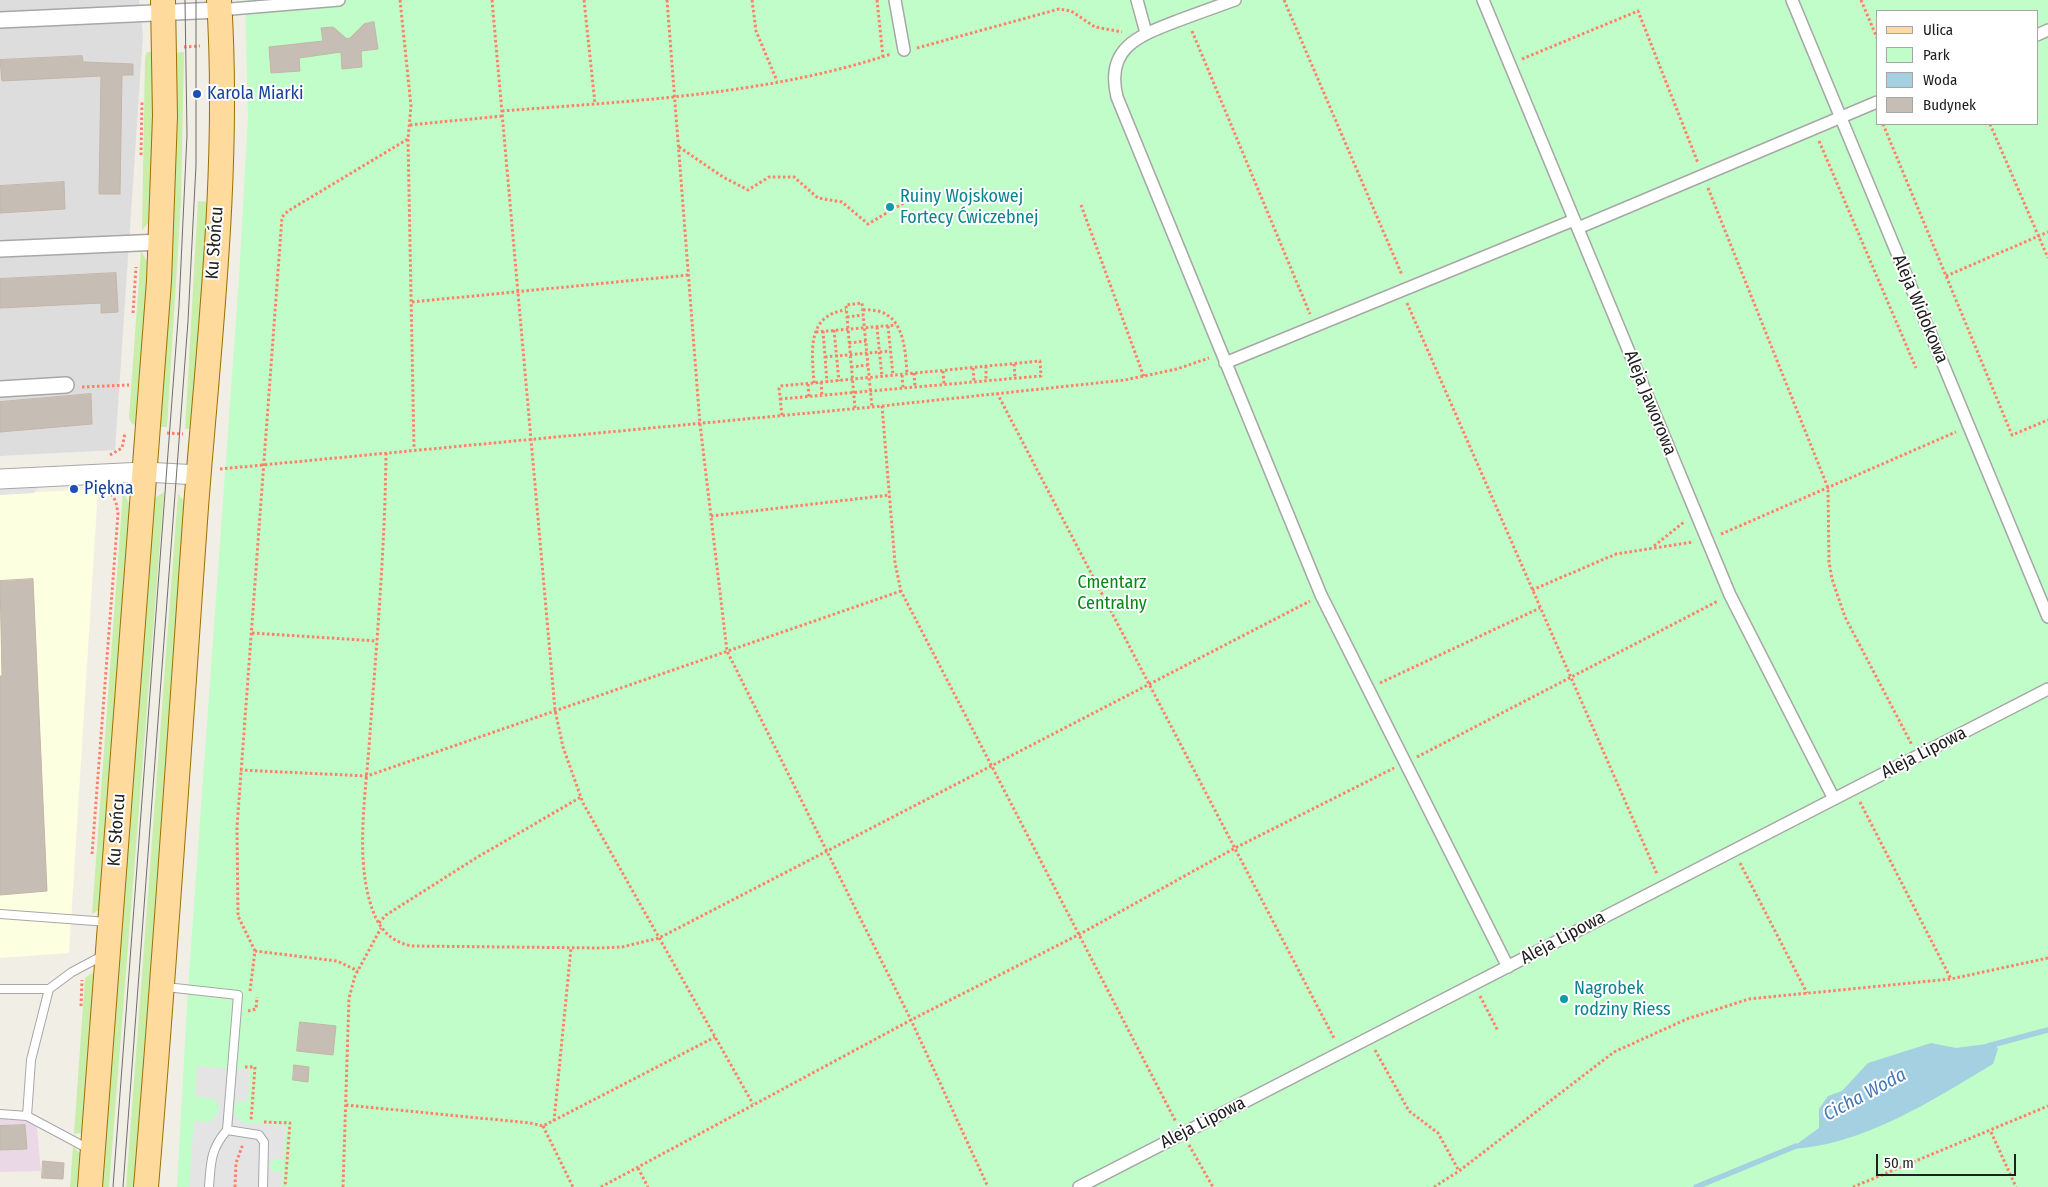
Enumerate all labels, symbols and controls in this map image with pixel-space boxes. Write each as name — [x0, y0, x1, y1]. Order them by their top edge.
legend — [1876, 10, 2038, 125]
text: Ulica — [1923, 21, 1953, 39]
text: Park — [1923, 46, 1950, 64]
text: Woda — [1923, 71, 1957, 89]
place label: Karola Miarki — [207, 83, 304, 105]
marker: Karola Miarki — [191, 88, 203, 100]
text: Budynek — [1923, 96, 1976, 114]
place label: Ruiny Wojskowej Fortecy Ćwiczebnej — [900, 186, 1038, 228]
marker: Ruiny Wojskowej Fortecy Ćwiczebnej — [884, 201, 896, 213]
street label: Ku Słońcu — [202, 206, 228, 280]
street label: Aleja Widokowa — [1887, 251, 1953, 367]
street label: Aleja Jaworowa — [1619, 347, 1681, 459]
place label: Piękna — [84, 478, 134, 500]
marker: Piękna — [68, 483, 80, 495]
park label: Cmentarz Centralny — [1077, 572, 1147, 614]
street label: Aleja Lipowa — [1878, 722, 1970, 784]
street label: Ku Słońcu — [104, 793, 130, 867]
street label: Aleja Lipowa — [1517, 907, 1609, 969]
place label: Nagrobek rodziny Riess — [1574, 978, 1671, 1021]
marker: Nagrobek rodziny Riess — [1558, 993, 1570, 1005]
water label: Cicha Woda — [1820, 1064, 1910, 1126]
street label: Aleja Lipowa — [1157, 1092, 1249, 1154]
scale bar — [1878, 1144, 2018, 1176]
text: 50 m — [1884, 1154, 1914, 1172]

